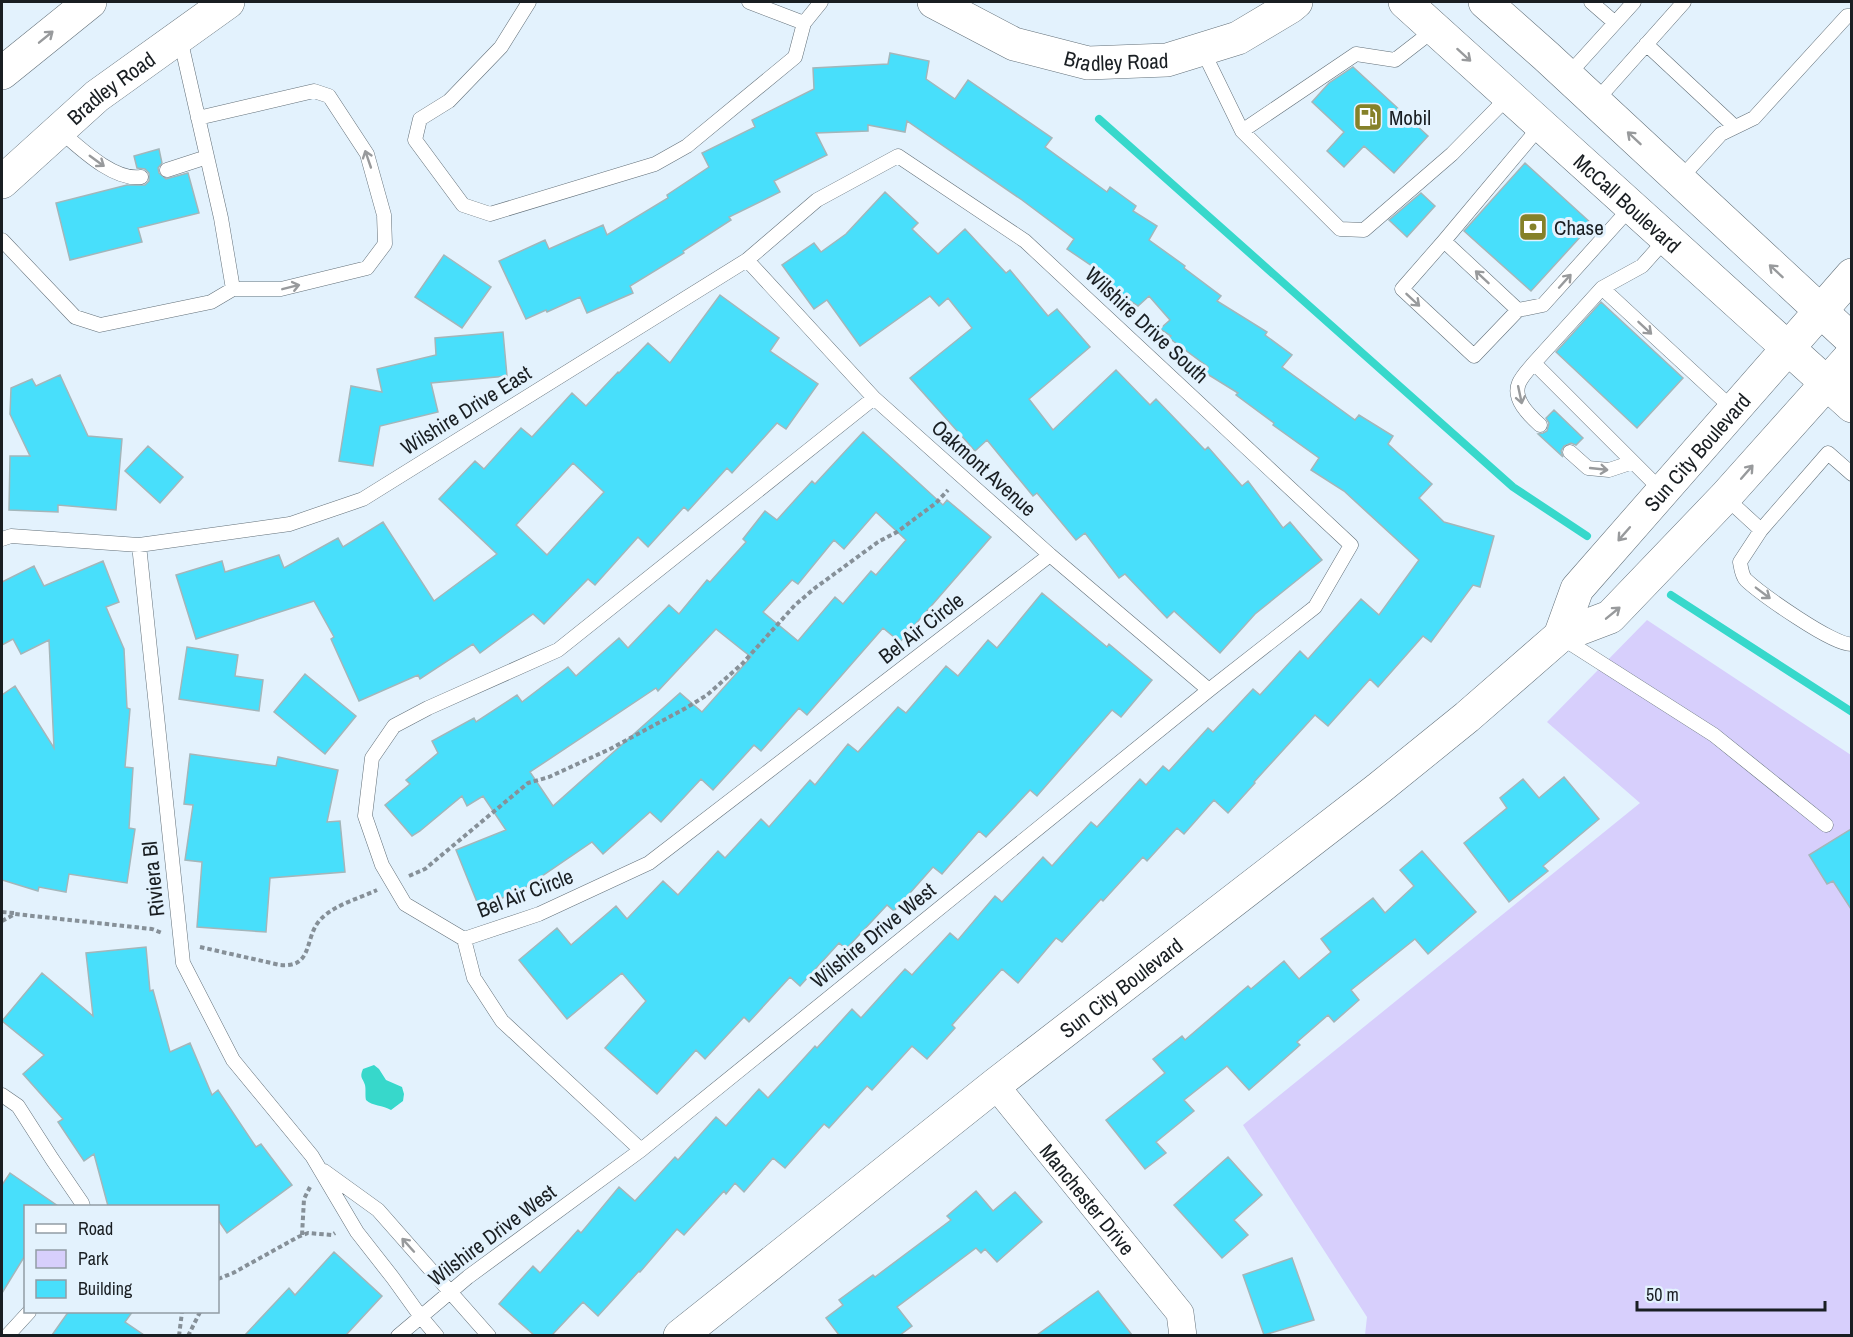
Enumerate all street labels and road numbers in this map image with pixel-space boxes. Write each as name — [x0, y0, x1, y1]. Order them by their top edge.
street label: Bradley Road — [1061, 43, 1169, 78]
street label: Bradley Road — [60, 45, 161, 131]
street label: McCall Boulevard — [1568, 147, 1687, 259]
street label: Wilshire Drive South — [1079, 260, 1215, 390]
street label: Wilshire Drive East — [395, 358, 537, 462]
street label: Sun City Boulevard — [1637, 387, 1757, 517]
street label: Oakmont Avenue — [925, 413, 1043, 523]
street label: Bel Air Circle — [872, 586, 970, 670]
street label: Riviera Bl — [135, 840, 171, 918]
street label: Bel Air Circle — [473, 861, 577, 925]
street label: Wilshire Drive West — [805, 876, 942, 994]
street label: Sun City Boulevard — [1053, 931, 1189, 1045]
street label: Manchester Drive — [1034, 1137, 1142, 1261]
street label: Wilshire Drive West — [422, 1177, 562, 1293]

